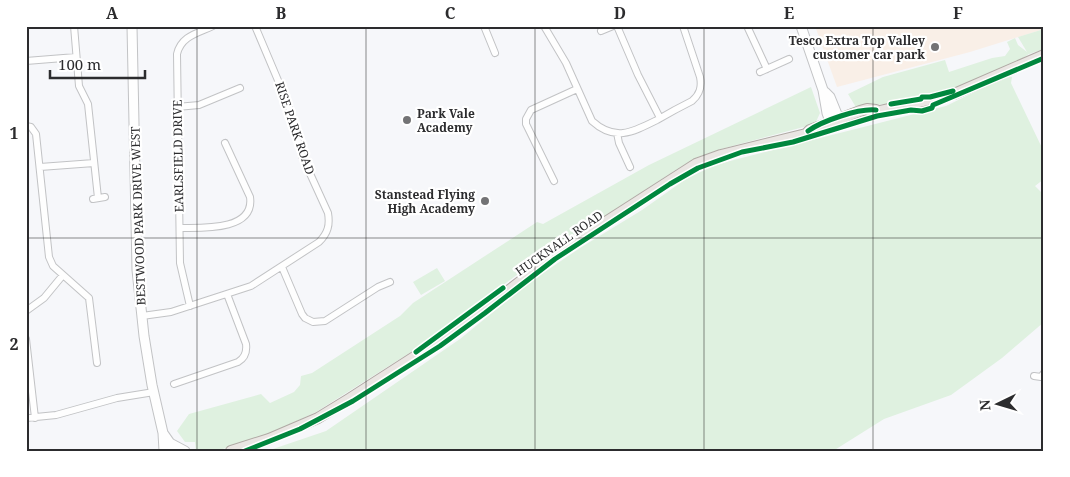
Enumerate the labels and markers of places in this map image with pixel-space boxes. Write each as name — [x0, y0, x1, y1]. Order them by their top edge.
place label: Tesco Extra Top Valley customer car park — [789, 32, 925, 63]
marker: Tesco Extra Top Valley customer car park — [929, 41, 941, 53]
place label: Park Vale Academy — [417, 105, 475, 136]
marker: Park Vale Academy — [401, 114, 413, 126]
place label: Stanstead Flying High Academy — [375, 186, 475, 217]
marker: Stanstead Flying High Academy — [479, 195, 491, 207]

